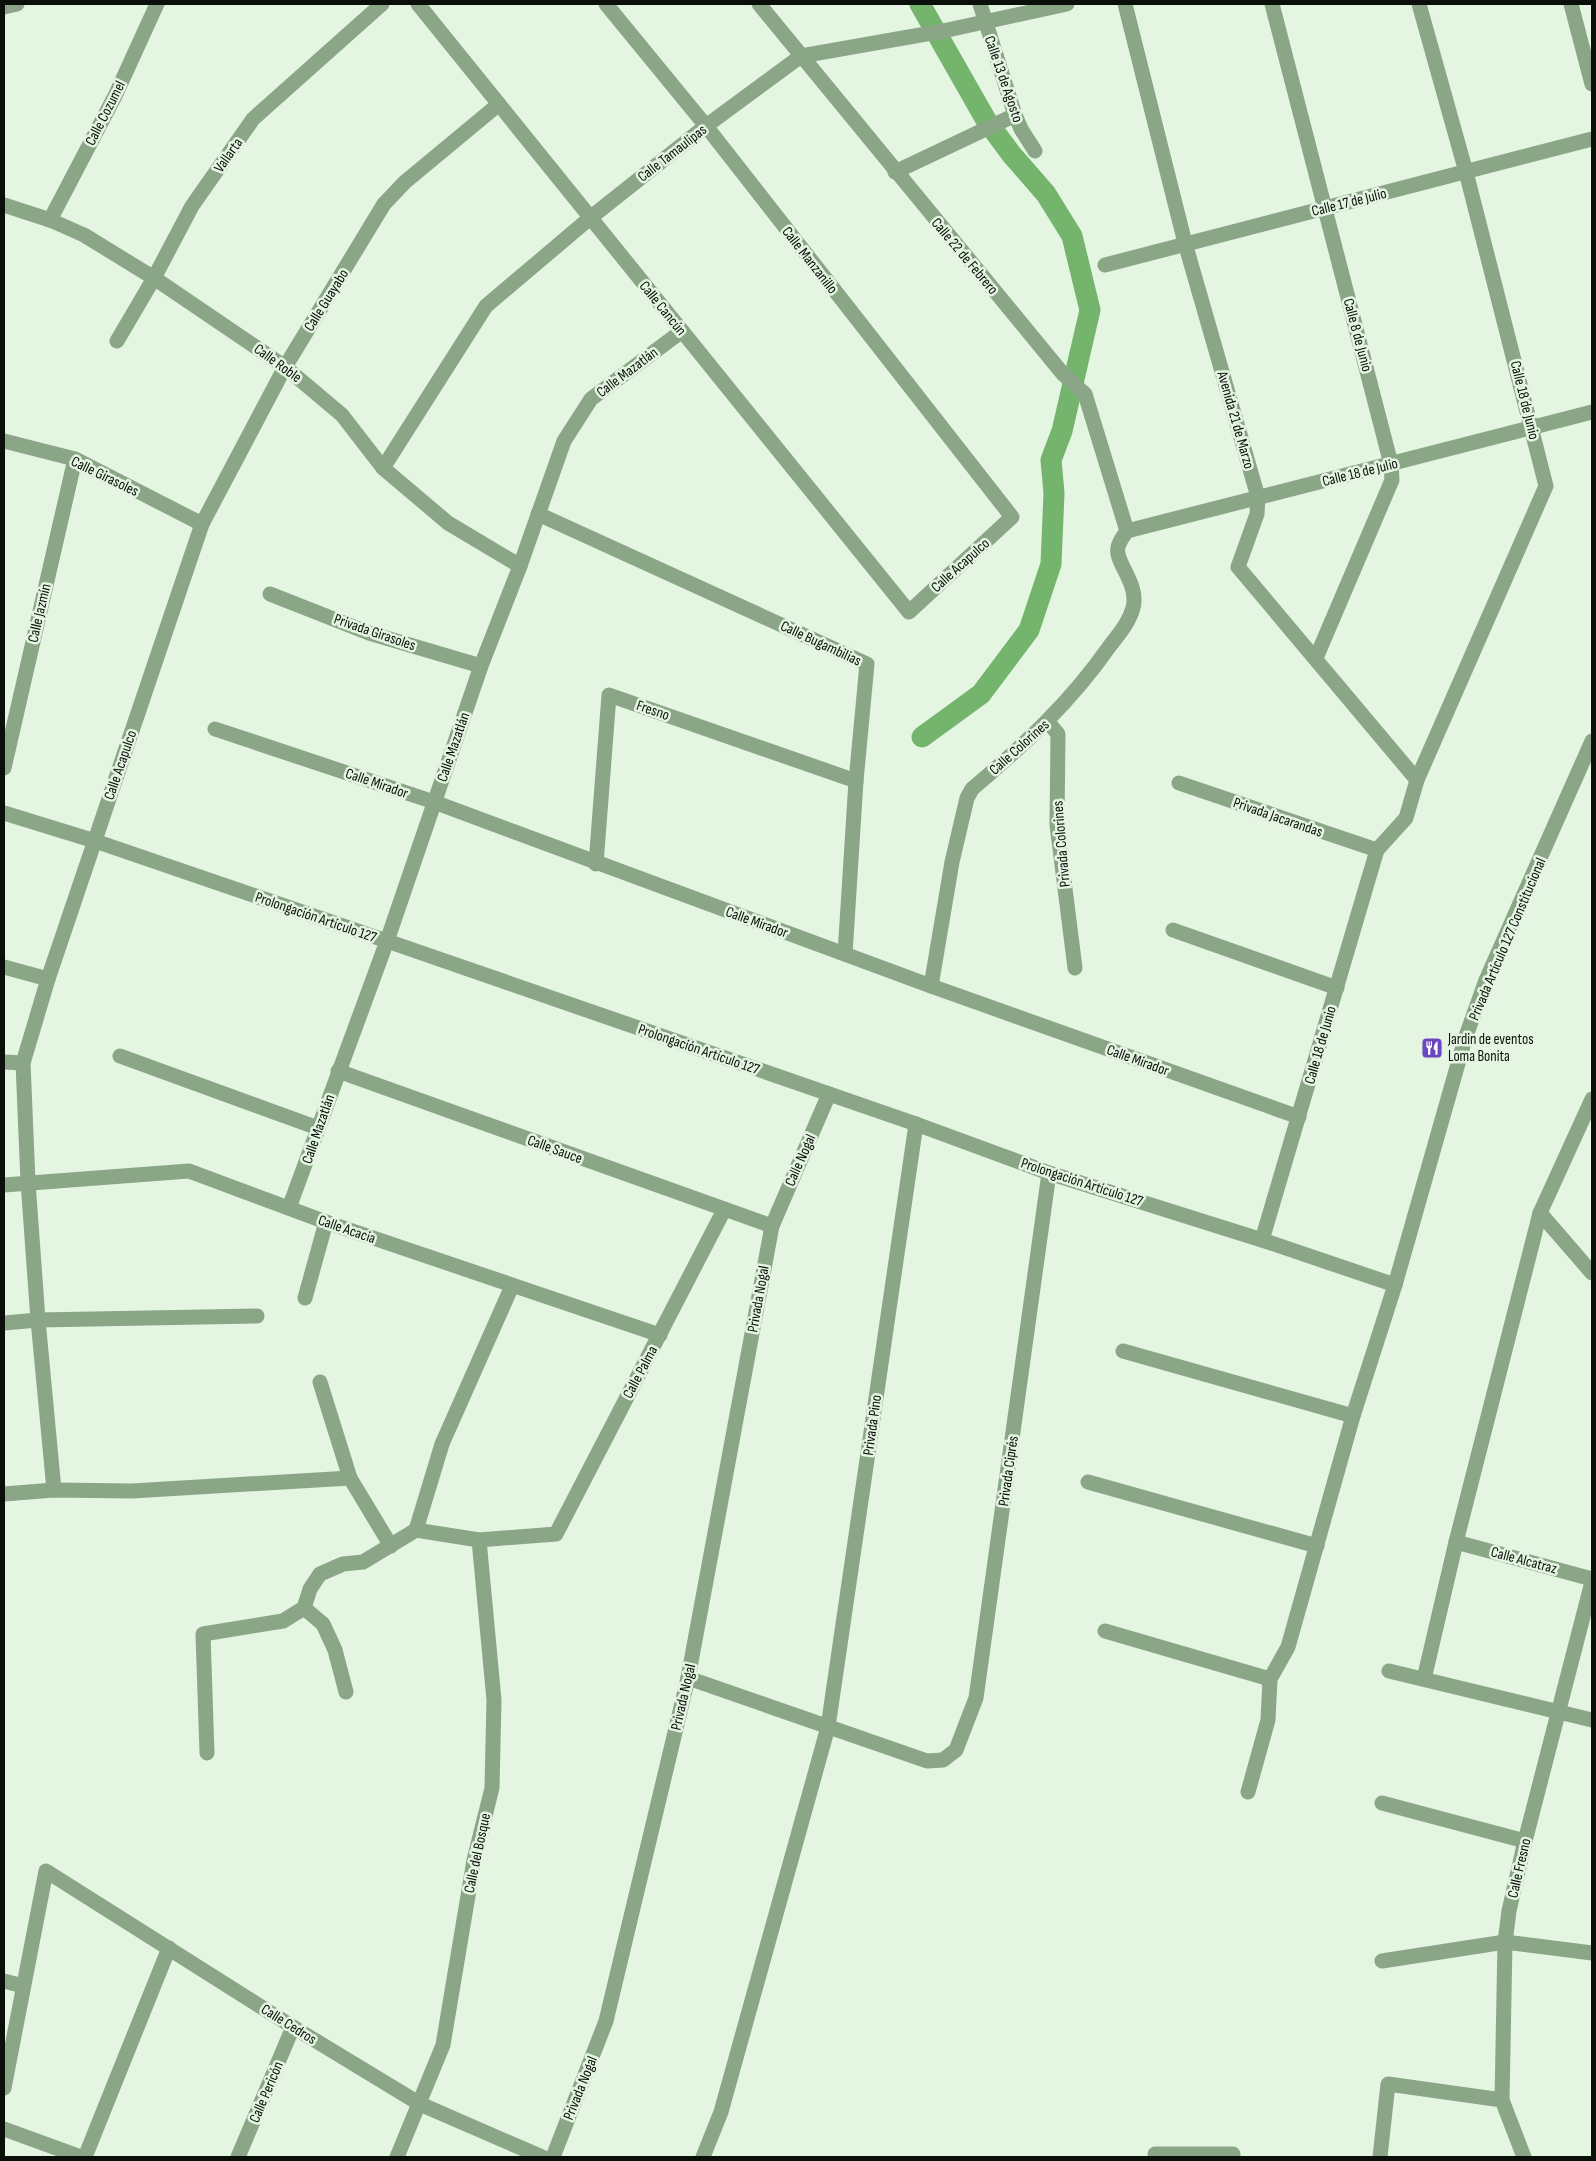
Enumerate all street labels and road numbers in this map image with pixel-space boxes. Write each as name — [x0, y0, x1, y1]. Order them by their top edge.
street label: Calle 13 de Agosto — [980, 33, 1027, 125]
street label: Calle Cozumel — [81, 78, 130, 149]
street label: Calle Tamaulipas — [634, 120, 711, 186]
street label: Vallarta — [210, 134, 247, 176]
street label: Calle 17 de Julio — [1310, 184, 1389, 221]
street label: Calle 22 de Febrero — [927, 214, 1002, 299]
street label: Calle Manzanillo — [777, 223, 842, 298]
street label: Calle Guayabo — [300, 266, 353, 335]
street label: Calle Cancún — [635, 277, 690, 339]
street label: Calle 8 de Junio — [1339, 296, 1376, 374]
street label: Calle Roble — [250, 340, 305, 387]
street label: Calle Mazatlán — [593, 343, 662, 402]
street label: Calle 18 de Junio — [1506, 359, 1543, 441]
street label: Avenida 21 de Marzo — [1212, 368, 1259, 471]
street label: Calle Girasoles — [68, 452, 142, 501]
street label: Calle 18 de Julio — [1320, 454, 1400, 491]
street label: Calle Acapulco — [927, 534, 994, 597]
street label: Calle Jazmín — [23, 582, 55, 644]
street label: Privada Girasoles — [331, 610, 418, 655]
street label: Calle Bugambilias — [777, 616, 864, 670]
street label: Fresno — [634, 696, 672, 725]
street label: Calle Mazatlán — [433, 710, 474, 784]
street label: Calle Colorines — [985, 716, 1053, 779]
street label: Calle Acapulco — [100, 728, 141, 803]
street label: Calle Mirador — [343, 764, 411, 803]
street label: Privada Jacarandas — [1231, 793, 1325, 842]
street label: Privada Colorines — [1048, 800, 1075, 888]
street label: Privada Artículo 127 Constitucional — [1465, 855, 1550, 1023]
street label: Prolongación Artículo 127 — [253, 888, 379, 947]
street label: Calle Mirador — [723, 902, 791, 943]
street label: Calle 18 de Junio — [1300, 1004, 1341, 1086]
street label: Prolongación Artículo 127 — [636, 1020, 762, 1079]
street label: Calle Mirador — [1104, 1040, 1172, 1081]
street label: Calle Mazatlán — [298, 1092, 339, 1166]
street label: Calle Sauce — [525, 1131, 585, 1168]
street label: Calle Nogal — [781, 1131, 820, 1189]
street label: Prolongación Artículo 127 — [1018, 1154, 1145, 1211]
street label: Calle Acacia — [316, 1211, 378, 1248]
street label: Privada Nogal — [743, 1264, 774, 1334]
street label: Calle Palma — [619, 1342, 662, 1402]
street label: Privada Pino — [859, 1394, 886, 1457]
street label: Privada Ciprés — [994, 1435, 1023, 1508]
street label: Calle Alcatraz — [1489, 1543, 1560, 1579]
street label: Privada Nogal — [667, 1662, 700, 1732]
street label: Calle del Bosque — [460, 1811, 495, 1895]
street label: Calle Fresno — [1503, 1836, 1536, 1900]
street label: Calle Cedros — [257, 2000, 320, 2049]
street label: Privada Nogal — [559, 2053, 602, 2123]
street label: Calle Pericón — [245, 2059, 288, 2126]

